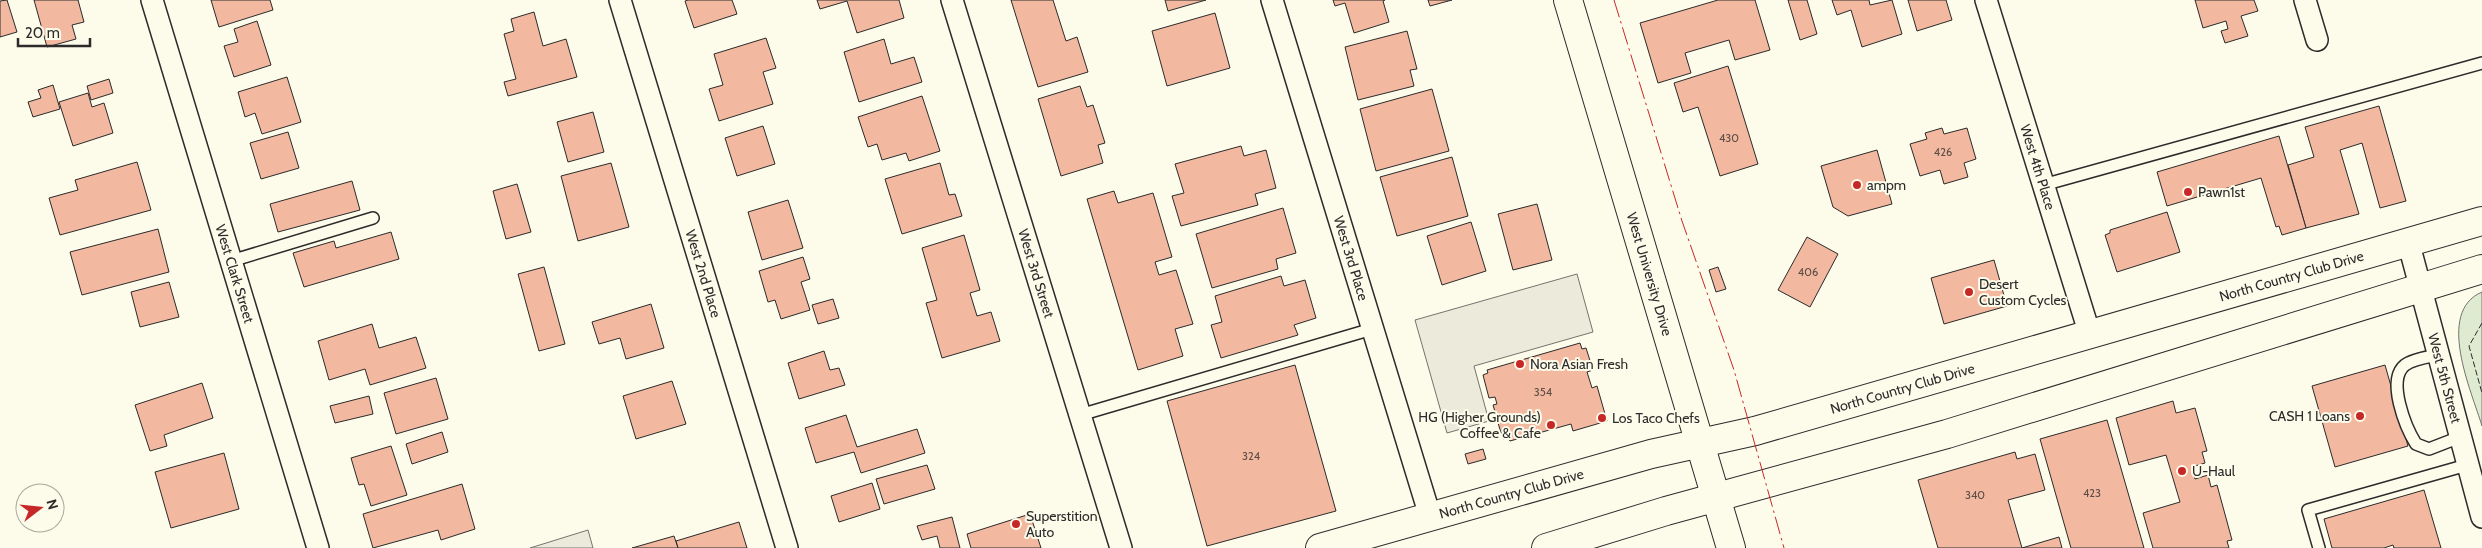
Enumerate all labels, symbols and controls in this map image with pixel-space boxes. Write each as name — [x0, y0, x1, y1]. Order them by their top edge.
scale bar — [18, 15, 90, 47]
text: 20 m — [25, 24, 60, 42]
street label: West 4th Place — [2016, 122, 2060, 212]
house number: 430 — [1719, 131, 1739, 145]
house number: 426 — [1934, 145, 1952, 159]
place label: ampm — [1867, 176, 1906, 194]
marker: ampm — [1851, 179, 1863, 191]
place label: Pawn1st — [2198, 183, 2245, 201]
marker: Pawn1st — [2182, 186, 2194, 198]
street label: West University Drive — [1623, 210, 1676, 338]
street label: West 3rd Place — [1330, 214, 1373, 303]
street label: West Clark Street — [212, 222, 258, 325]
street label: West 2nd Place — [681, 227, 725, 320]
street label: West 3rd Street — [1014, 227, 1059, 320]
street label: North Country Club Drive — [2217, 247, 2366, 305]
house number: 406 — [1798, 265, 1818, 279]
place label: Desert Custom Cycles — [1979, 275, 2067, 309]
marker: Desert Custom Cycles — [1963, 286, 1975, 298]
street label: West 5th Street — [2424, 331, 2466, 425]
place label: Nora Asian Fresh — [1530, 355, 1628, 373]
marker: Nora Asian Fresh — [1514, 358, 1526, 370]
street label: North Country Club Drive — [1828, 359, 1977, 418]
house number: 354 — [1534, 385, 1553, 399]
place label: CASH 1 Loans — [2269, 407, 2350, 425]
place label: HG (Higher Grounds) Coffee & Cafe — [1418, 408, 1541, 442]
place label: Los Taco Chefs — [1612, 409, 1700, 427]
marker: CASH 1 Loans — [2354, 410, 2366, 422]
marker: Los Taco Chefs — [1596, 412, 1608, 424]
marker: HG (Higher Grounds) Coffee & Cafe — [1545, 419, 1557, 431]
house number: 324 — [1242, 449, 1261, 463]
place label: U-Haul — [2192, 462, 2236, 480]
street label: North Country Club Drive — [1437, 465, 1586, 523]
marker: U-Haul — [2176, 465, 2188, 477]
north arrow — [15, 483, 65, 533]
house number: 423 — [2083, 486, 2101, 500]
house number: 340 — [1965, 488, 1985, 502]
text: N — [42, 497, 63, 512]
place label: Superstition Auto — [1026, 507, 1098, 541]
marker: Superstition Auto — [1010, 518, 1022, 530]

